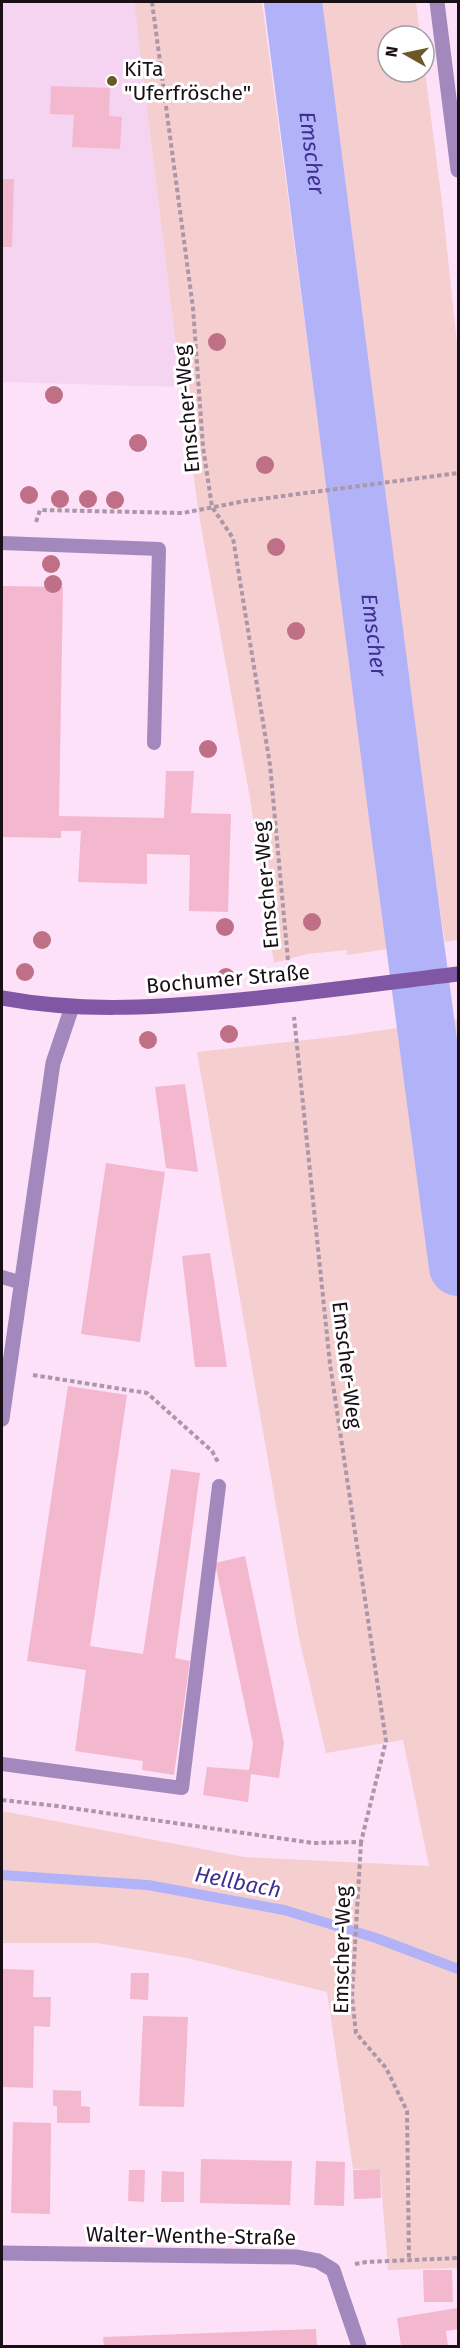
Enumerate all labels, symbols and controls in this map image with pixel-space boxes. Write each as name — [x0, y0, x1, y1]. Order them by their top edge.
north arrow — [376, 24, 436, 84]
text: N — [381, 45, 402, 58]
place label: KiTa "Uferfrösche" — [124, 56, 251, 106]
marker: KiTa "Uferfrösche" — [105, 74, 119, 88]
water label: Emscher — [294, 110, 331, 196]
street label: Emscher-Weg — [168, 344, 206, 474]
water label: Emscher — [356, 592, 393, 678]
street label: Emscher-Weg — [247, 820, 285, 950]
street label: Bochumer Straße — [145, 959, 311, 999]
street label: Emscher-Weg — [326, 1300, 368, 1430]
water label: Hellbach — [193, 1860, 283, 1904]
street label: Emscher-Weg — [328, 1886, 356, 2014]
street label: Walter-Wenthe-Straße — [86, 2221, 296, 2251]

